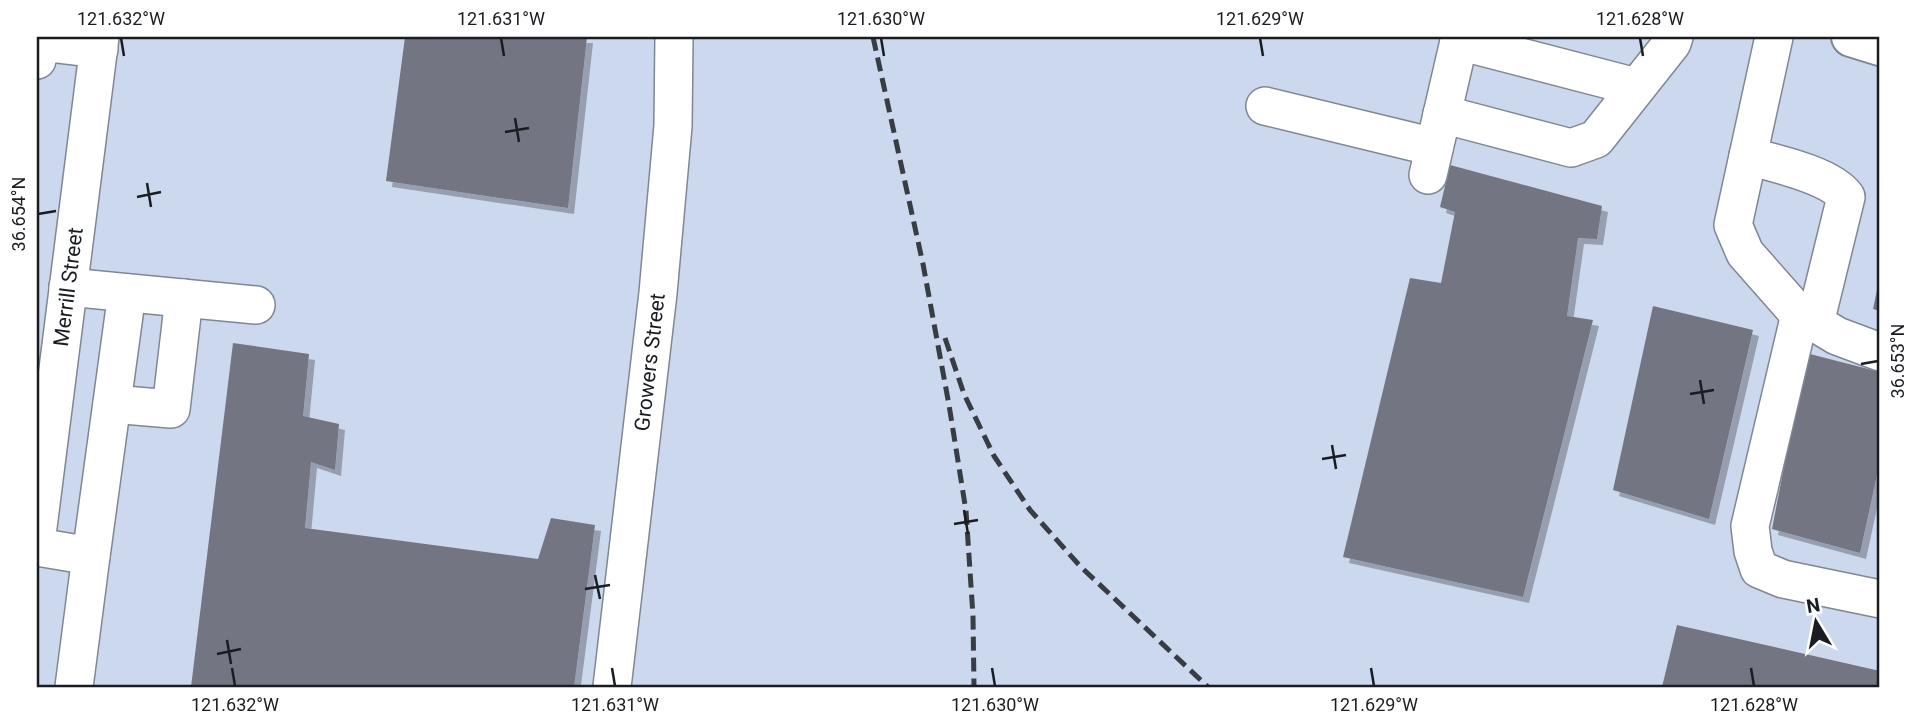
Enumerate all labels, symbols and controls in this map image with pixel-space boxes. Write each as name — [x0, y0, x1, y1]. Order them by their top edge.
text: 121.632°W — [77, 8, 165, 29]
text: 121.631°W — [457, 8, 545, 29]
text: 121.630°W — [837, 8, 925, 29]
text: 121.629°W — [1216, 8, 1304, 29]
text: 121.628°W — [1596, 8, 1684, 29]
text: 36.654°N — [8, 177, 29, 251]
street label: Merrill Street — [49, 226, 88, 348]
street label: Growers Street — [630, 292, 670, 433]
text: 36.653°N — [1887, 324, 1908, 398]
north arrow — [1780, 588, 1850, 658]
text: N — [1805, 593, 1822, 618]
text: 121.632°W — [191, 694, 279, 715]
text: 121.631°W — [571, 694, 659, 715]
text: 121.630°W — [951, 694, 1039, 715]
text: 121.629°W — [1330, 694, 1418, 715]
text: 121.628°W — [1710, 694, 1798, 715]

